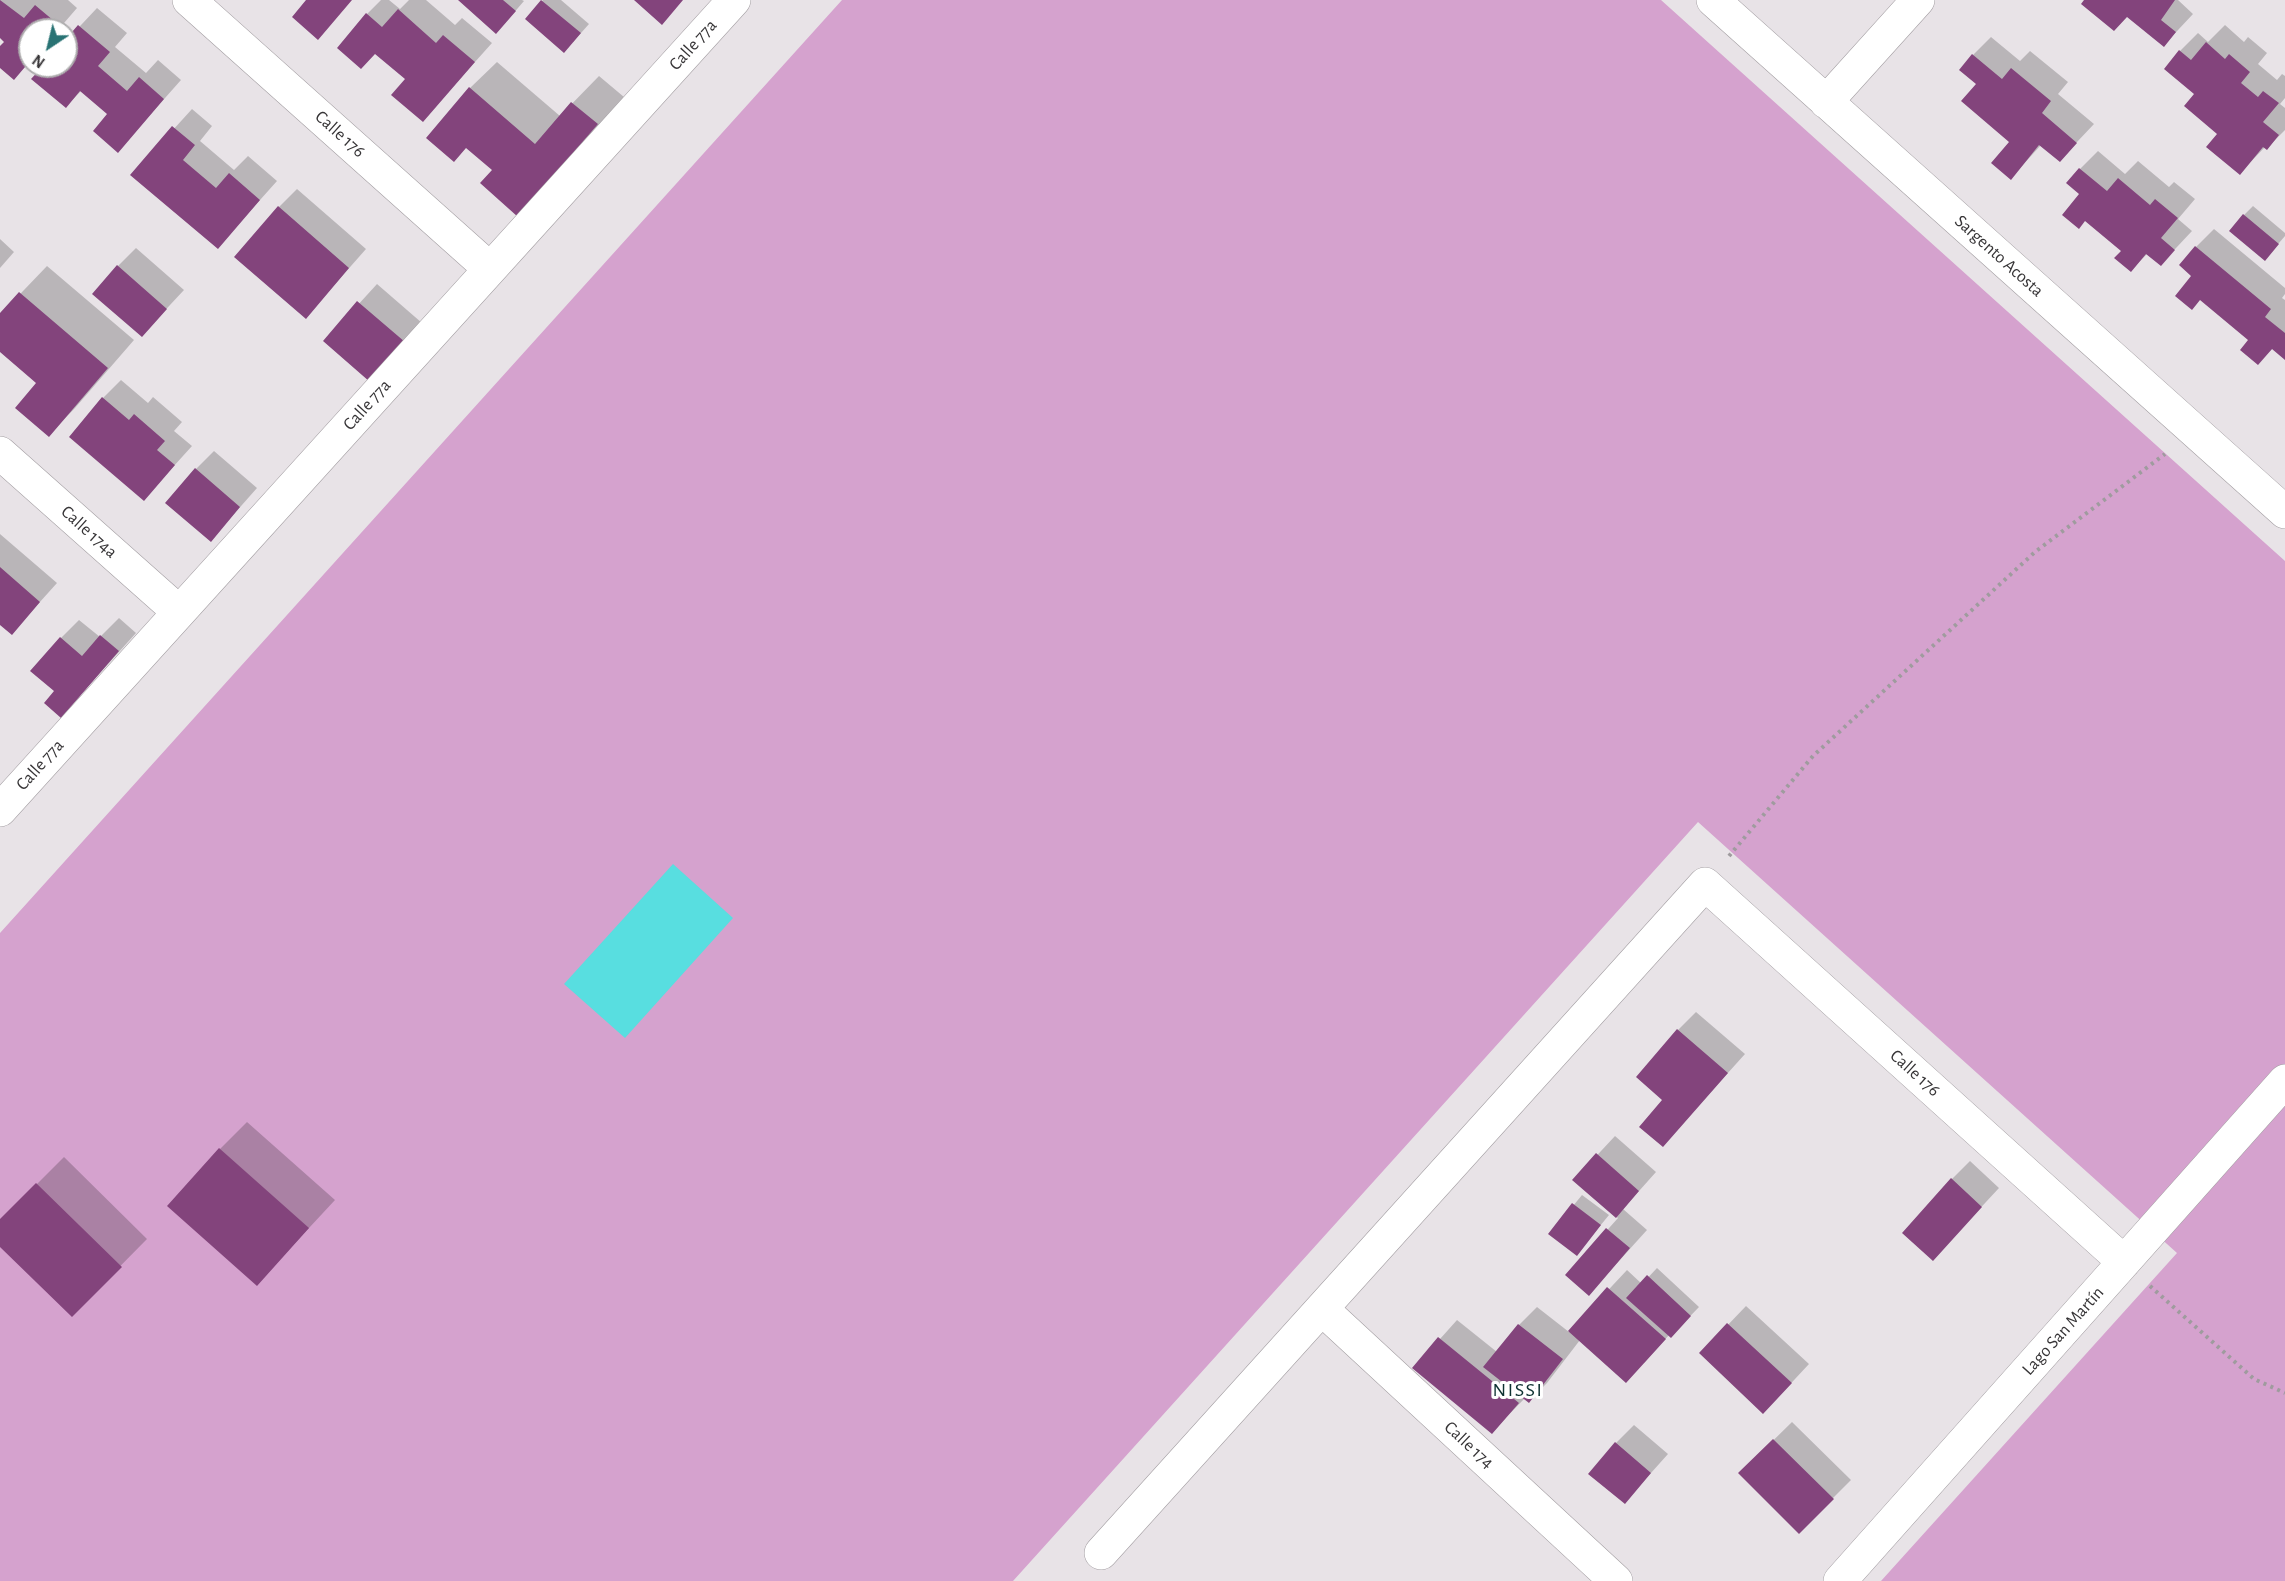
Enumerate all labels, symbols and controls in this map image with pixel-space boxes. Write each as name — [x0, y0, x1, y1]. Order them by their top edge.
street label: Calle 77a — [665, 15, 721, 75]
north arrow — [18, 18, 78, 78]
text: N — [30, 51, 48, 71]
street label: Calle 176 — [310, 106, 370, 162]
street label: Sargento Acosta — [1950, 210, 2048, 302]
street label: Calle 77a — [339, 375, 395, 435]
street label: Calle 174a — [56, 501, 122, 563]
street label: Calle 77a — [12, 735, 68, 795]
street label: Calle 176 — [1885, 1045, 1945, 1101]
street label: Lago San Martín — [2017, 1282, 2109, 1380]
district label: NISSI — [1493, 1378, 1543, 1402]
street label: Calle 174 — [1440, 1417, 1498, 1473]

